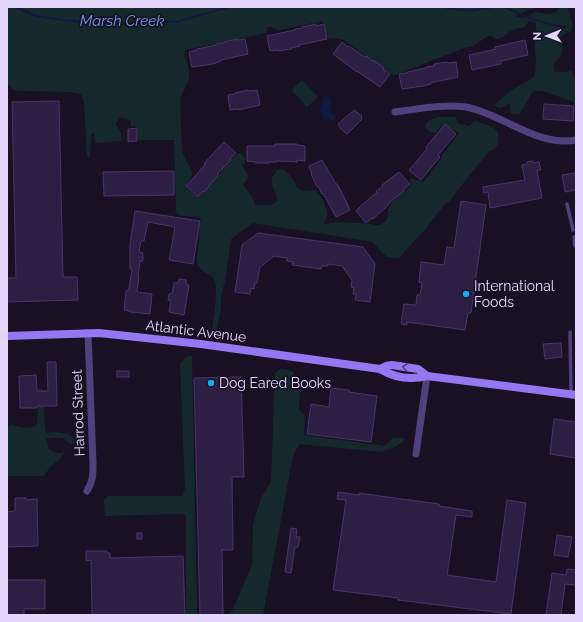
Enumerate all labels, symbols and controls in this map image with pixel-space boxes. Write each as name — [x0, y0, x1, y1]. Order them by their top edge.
water label: Marsh Creek — [80, 12, 164, 30]
north arrow — [527, 16, 567, 56]
text: N — [531, 32, 544, 40]
place label: International Foods — [474, 278, 555, 310]
marker: International Foods — [461, 289, 471, 299]
street label: Atlantic Avenue — [145, 317, 247, 345]
one-way arrow — [401, 363, 408, 372]
street label: Harrod Street — [68, 369, 88, 457]
place label: Dog Eared Books — [219, 375, 331, 391]
marker: Dog Eared Books — [206, 378, 216, 388]

